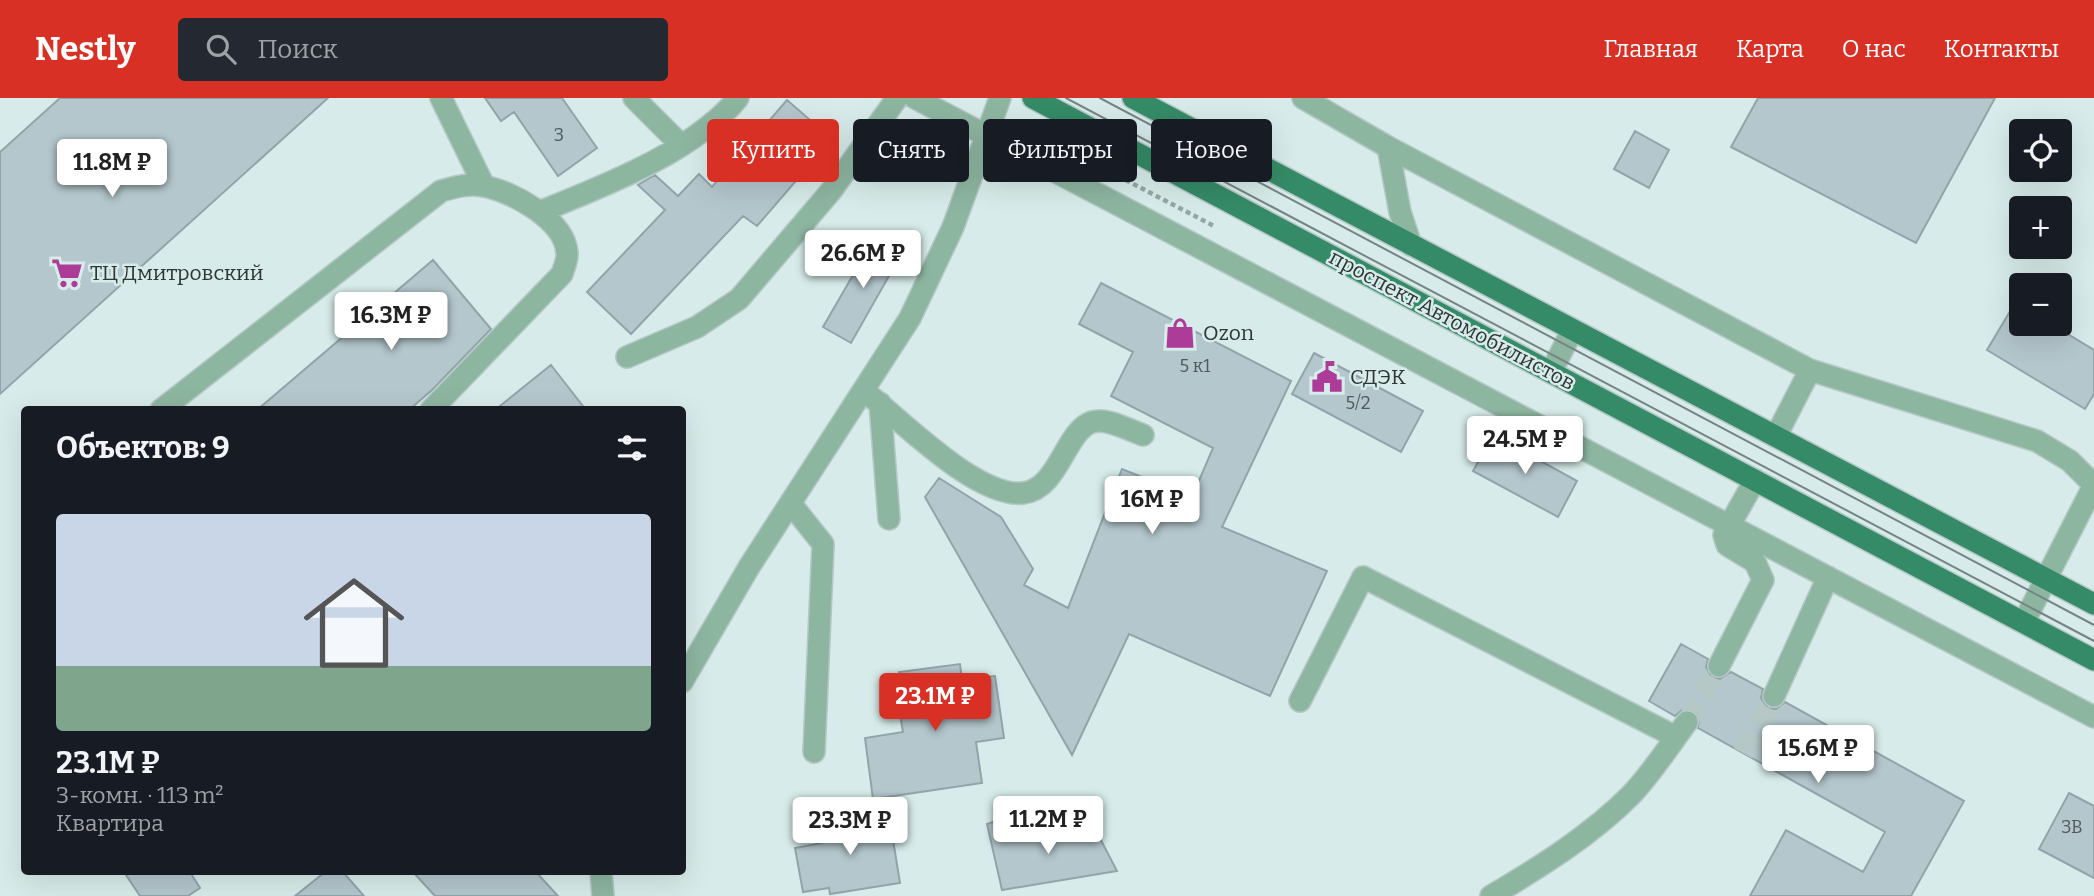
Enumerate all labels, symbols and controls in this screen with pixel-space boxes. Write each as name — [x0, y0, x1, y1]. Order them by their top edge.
search box — [178, 18, 668, 81]
text: Nestly — [35, 29, 136, 69]
icon: search — [202, 30, 240, 68]
text: Поиск — [258, 34, 338, 65]
text: Главная — [1603, 35, 1698, 63]
text: Карта — [1736, 35, 1804, 63]
text: О нас — [1842, 35, 1906, 63]
text: Контакты — [1944, 35, 2059, 63]
chip: Купить — [707, 119, 839, 182]
chip: Снять — [853, 119, 969, 182]
chip: Фильтры — [983, 119, 1137, 182]
chip: Новое — [1151, 119, 1272, 182]
map controls — [2009, 119, 2072, 336]
button: locate — [2009, 119, 2072, 182]
house number: 3 — [554, 124, 564, 146]
pin: 11.8M ₽ — [47, 140, 177, 199]
text: 11.8M ₽ — [73, 148, 151, 176]
button: + — [2009, 196, 2072, 259]
pin: 26.6M ₽ — [798, 230, 928, 290]
text: 26.6M ₽ — [821, 239, 905, 267]
street label: проспект Автомобилистов — [1325, 244, 1579, 396]
supermarket icon: ТЦ Дмитровский — [50, 256, 84, 290]
place label: ТЦ Дмитровский — [90, 260, 264, 286]
button: − — [2009, 273, 2072, 336]
pin: 16.3M ₽ — [326, 292, 456, 352]
text: 16.3M ₽ — [351, 301, 431, 329]
shop icon: Ozon — [1163, 316, 1197, 350]
place label: Ozon — [1203, 320, 1254, 346]
house number: 5 к1 — [1179, 355, 1211, 377]
public building icon: СДЭК — [1310, 360, 1344, 394]
place label: СДЭК — [1350, 364, 1406, 390]
house number: 5/2 — [1345, 392, 1371, 414]
pin: 24.5M ₽ — [1460, 416, 1590, 476]
text: 24.5M ₽ — [1483, 425, 1567, 453]
icon: filters — [613, 429, 651, 467]
text: Объектов: 9 — [56, 430, 230, 466]
pin: 16M ₽ — [1103, 476, 1201, 536]
text: 16M ₽ — [1121, 485, 1183, 513]
icon: home — [291, 560, 417, 686]
pin: 23.1M ₽ — [870, 674, 1000, 733]
text: 23.1M ₽ — [895, 682, 975, 710]
pin: 15.6M ₽ — [1753, 726, 1883, 785]
text: 15.6M ₽ — [1778, 734, 1858, 762]
text: 23.1M ₽ — [56, 745, 160, 781]
text: 3-комн. · 113 m² — [56, 781, 224, 809]
pin: 11.2M ₽ — [983, 796, 1113, 856]
pin: 23.3M ₽ — [785, 798, 915, 857]
text: 11.2M ₽ — [1009, 805, 1087, 833]
text: 23.3M ₽ — [809, 806, 891, 834]
text: Квартира — [56, 809, 164, 837]
house number: 3В — [2061, 816, 2083, 838]

